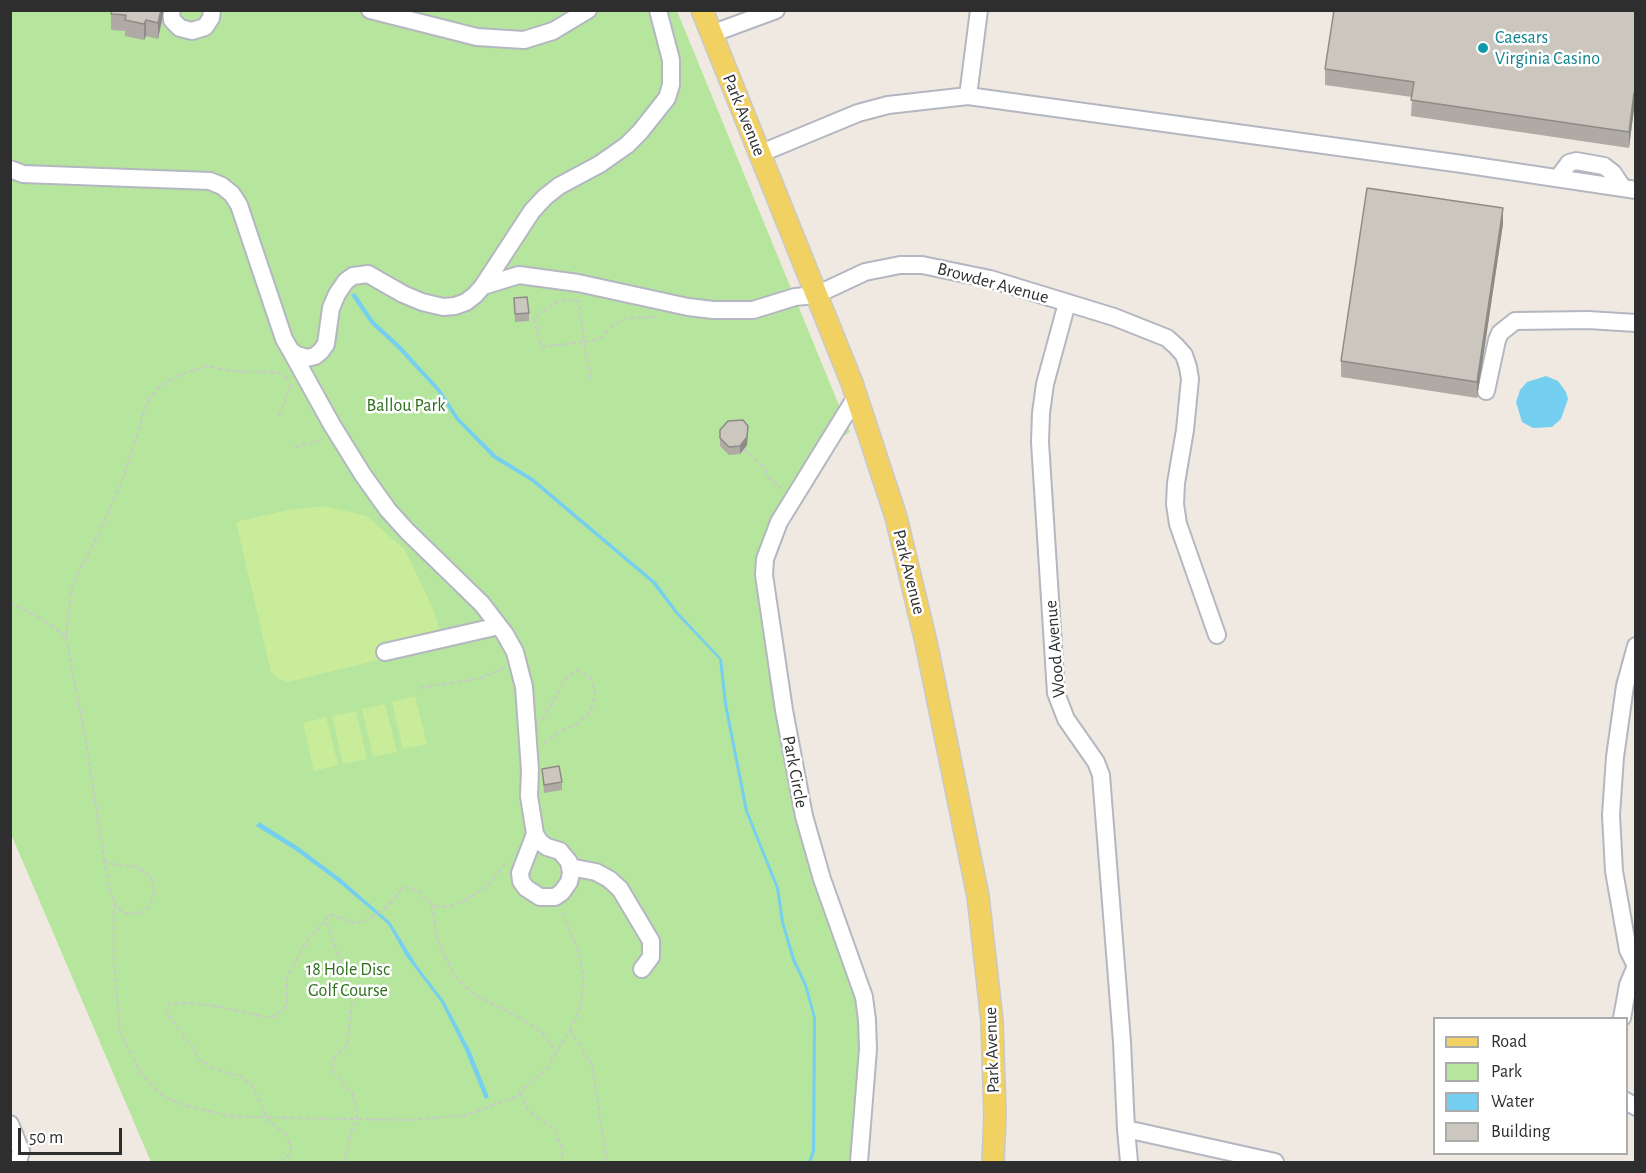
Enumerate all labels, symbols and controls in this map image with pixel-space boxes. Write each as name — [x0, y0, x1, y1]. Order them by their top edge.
place label: Caesars Virginia Casino — [1495, 27, 1600, 70]
marker: Caesars Virginia Casino — [1476, 41, 1490, 55]
street label: Park Avenue — [718, 71, 770, 159]
street label: Browder Avenue — [935, 258, 1051, 308]
park label: Ballou Park — [367, 395, 445, 417]
street label: Park Avenue — [888, 527, 930, 617]
street label: Wood Avenue — [1040, 599, 1070, 699]
street label: Park Circle — [777, 734, 813, 810]
park label: 18 Hole Disc Golf Course — [306, 959, 390, 1002]
street label: Park Avenue — [980, 1006, 1004, 1094]
legend — [1433, 1017, 1628, 1155]
text: Road — [1491, 1033, 1527, 1051]
text: Park — [1491, 1063, 1522, 1081]
text: Water — [1491, 1093, 1534, 1111]
scale bar — [21, 1116, 124, 1154]
text: Building — [1491, 1123, 1550, 1141]
text: 50 m — [29, 1129, 63, 1147]

